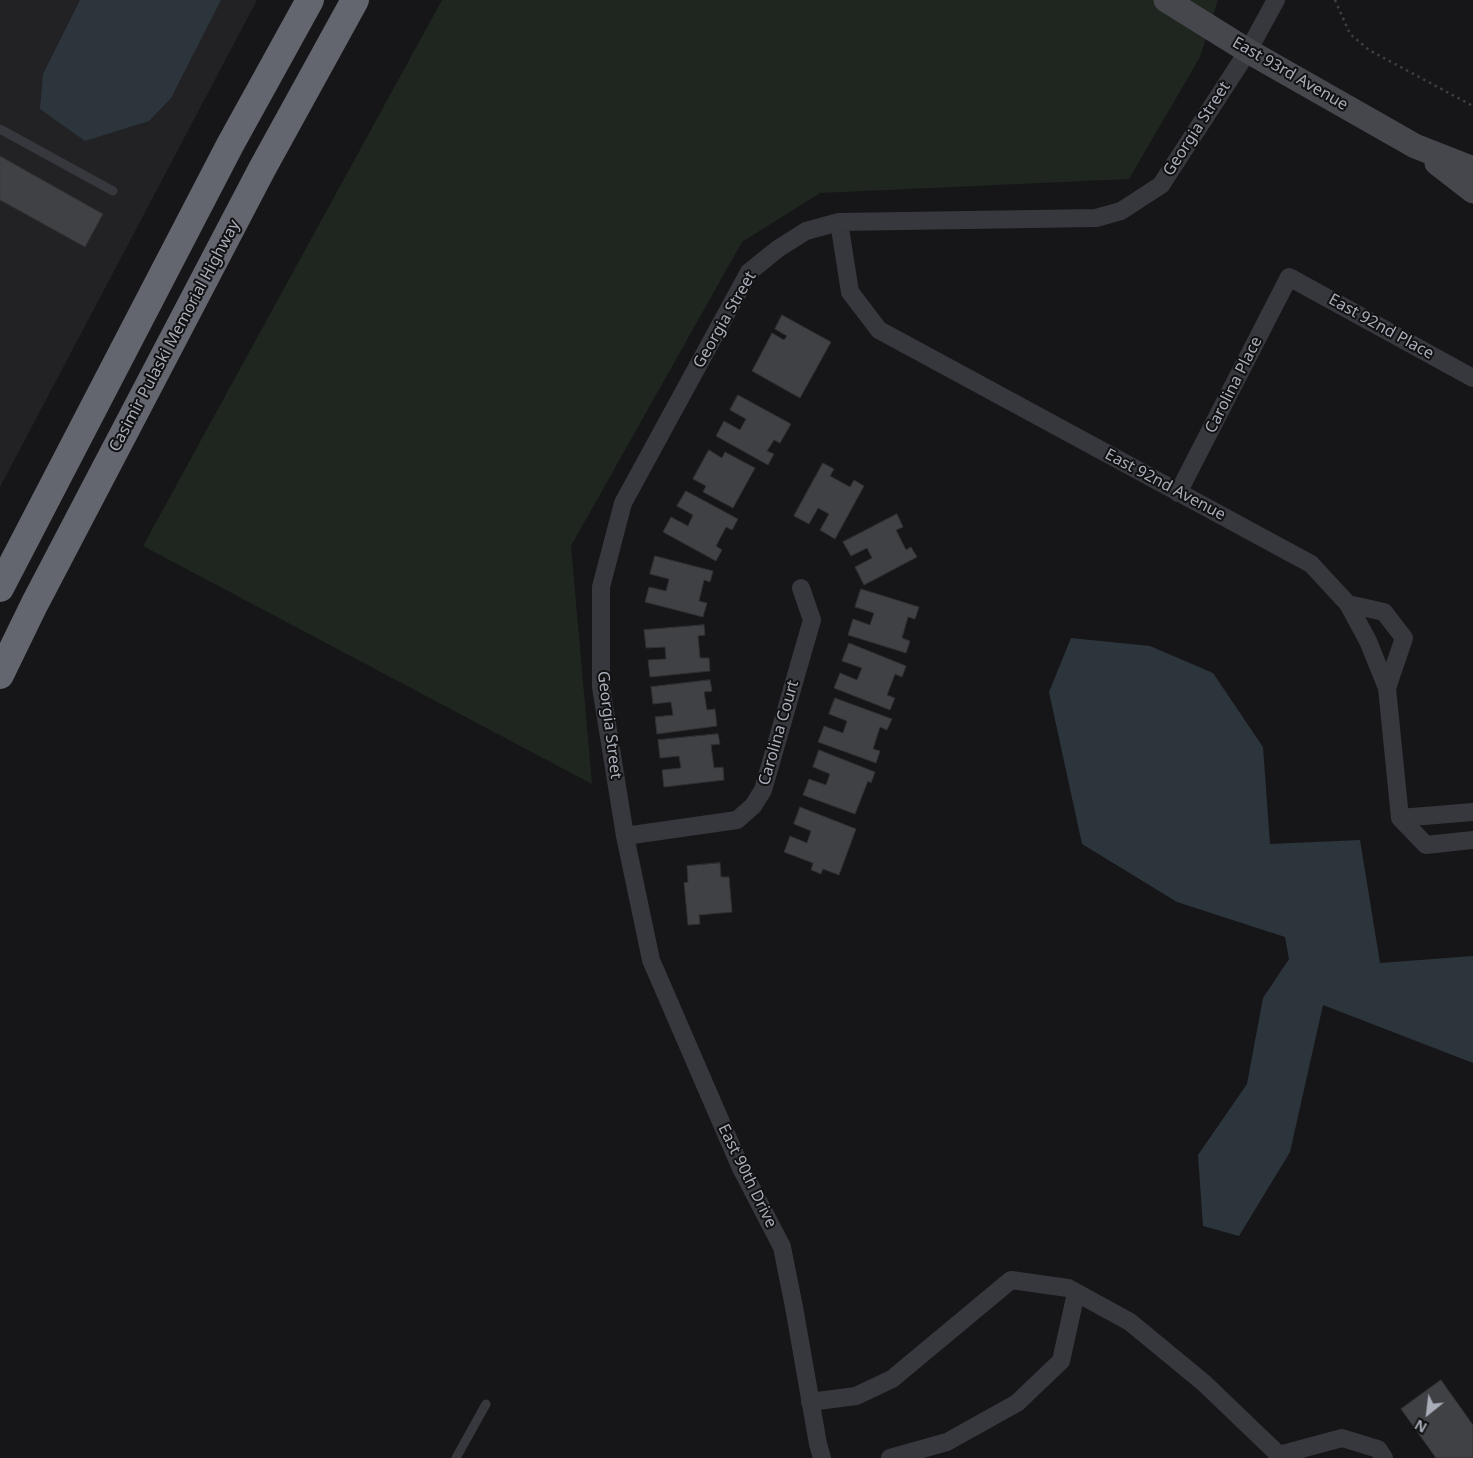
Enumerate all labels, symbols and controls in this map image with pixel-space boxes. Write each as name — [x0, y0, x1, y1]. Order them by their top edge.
street label: East 93rd Avenue — [1229, 33, 1351, 115]
street label: Georgia Street — [1159, 78, 1235, 180]
street label: Casimir Pulaski Memorial Highway — [106, 217, 244, 455]
street label: Georgia Street — [690, 268, 760, 372]
street label: East 92nd Place — [1325, 290, 1437, 364]
street label: Carolina Place — [1201, 333, 1267, 437]
street label: East 92nd Avenue — [1101, 445, 1229, 525]
street label: Georgia Street — [593, 670, 625, 780]
street label: Carolina Court — [755, 678, 803, 788]
street label: East 90th Drive — [714, 1121, 780, 1231]
north arrow — [1403, 1388, 1453, 1438]
text: N — [1411, 1415, 1430, 1438]

